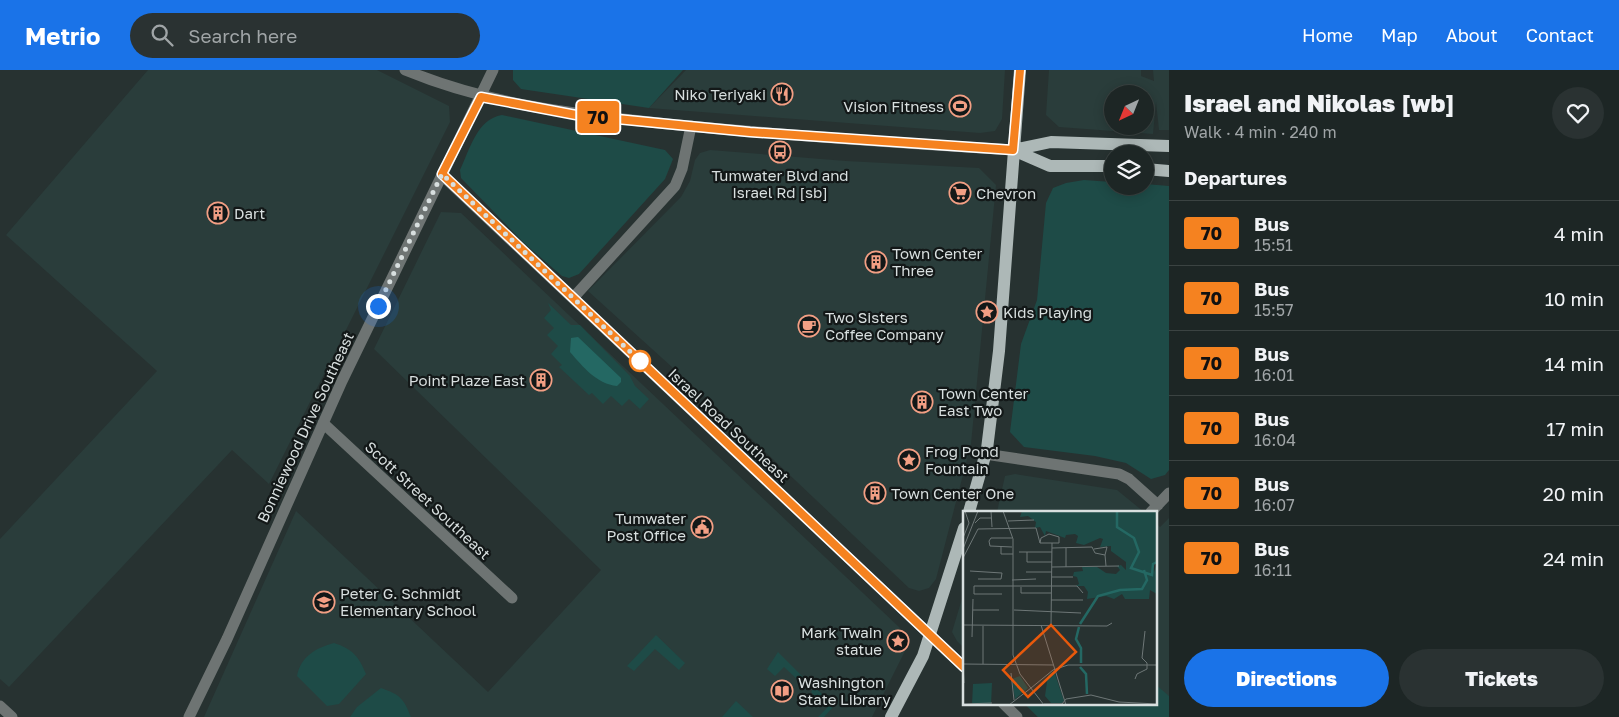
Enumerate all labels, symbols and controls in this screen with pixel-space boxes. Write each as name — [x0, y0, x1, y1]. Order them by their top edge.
search box — [130, 13, 480, 58]
text: Metrio — [25, 21, 100, 50]
icon: search — [148, 21, 176, 49]
text: Search here — [188, 24, 297, 47]
text: Home — [1302, 24, 1353, 46]
text: Map — [1381, 24, 1418, 46]
text: About — [1446, 24, 1498, 46]
text: Contact — [1526, 24, 1594, 46]
restaurant icon: Niko Teriyaki — [770, 82, 794, 106]
place label: Niko Teriyaki — [674, 85, 766, 103]
north arrow — [1104, 85, 1154, 135]
map controls — [1104, 85, 1154, 195]
button: heart — [1552, 87, 1604, 139]
text: Israel and Nikolas [wb] — [1184, 88, 1455, 117]
sports icon: Vision Fitness — [948, 94, 972, 118]
place label: Vision Fitness — [843, 97, 944, 115]
line badge: 70 — [576, 101, 620, 133]
text: 70 — [587, 106, 609, 128]
text: Walk · 4 min · 240 m — [1184, 122, 1337, 142]
bus stop icon: Tumwater Blvd and Israel Rd [sb] — [768, 140, 792, 164]
button: layers — [1104, 145, 1154, 195]
place label: Tumwater Blvd and Israel Rd [sb] — [711, 166, 849, 201]
text: Departures — [1184, 166, 1287, 189]
supermarket icon: Chevron — [948, 181, 972, 205]
place label: Chevron — [976, 184, 1036, 202]
building icon: Dart — [206, 201, 230, 225]
place label: Dart — [234, 204, 265, 222]
text: Bus — [1254, 212, 1289, 235]
text: 70 — [1201, 222, 1222, 244]
text: 4 min — [1554, 222, 1604, 245]
text: 15:51 — [1254, 235, 1293, 255]
place label: Town Center Three — [892, 244, 983, 279]
building icon: Town Center Three — [864, 250, 888, 274]
text: Bus — [1254, 277, 1289, 300]
text: 70 — [1201, 287, 1222, 309]
text: 10 min — [1545, 287, 1604, 310]
your location — [366, 294, 391, 319]
place icon: Kids Playing — [975, 300, 999, 324]
text: 15:57 — [1254, 300, 1294, 320]
place label: Kids Playing — [1003, 303, 1092, 321]
place label: Two Sisters Coffee Company — [825, 308, 944, 343]
cafe icon: Two Sisters Coffee Company — [797, 314, 821, 338]
street label: Bonniewood Drive Southeast — [253, 329, 357, 525]
text: Bus — [1254, 342, 1289, 365]
unlabelled marker — [629, 350, 651, 372]
text: 70 — [1201, 352, 1222, 374]
text: 14 min — [1545, 352, 1604, 375]
street label: Israel Road Southeast — [665, 364, 793, 486]
text: 16:01 — [1254, 365, 1294, 385]
building icon: Point Plaze East — [529, 368, 553, 392]
place label: Point Plaze East — [409, 371, 525, 389]
place label: Town Center East Two — [938, 384, 1029, 419]
building icon: Town Center East Two — [910, 390, 934, 414]
text: Bus — [1254, 407, 1289, 430]
text: 70 — [1201, 417, 1222, 439]
text: 17 min — [1546, 417, 1604, 440]
text: 16:04 — [1254, 430, 1296, 450]
street label: Scott Street Southeast — [362, 437, 494, 563]
place label: Frog Pond Fountain — [925, 442, 999, 477]
place icon: Frog Pond Fountain — [897, 448, 921, 472]
text: Bus — [1254, 472, 1289, 495]
building icon: Town Center One — [863, 481, 887, 505]
text: 70 — [1201, 482, 1222, 504]
text: 20 min — [1543, 482, 1604, 505]
place label: Town Center One — [891, 484, 1015, 502]
text: 16:07 — [1254, 495, 1295, 515]
place label: Tumwater Post Office — [607, 509, 686, 544]
inset map — [963, 511, 1156, 704]
public building icon: Tumwater Post Office — [690, 515, 714, 539]
text: Bus — [1254, 537, 1289, 560]
text: 70 — [1201, 547, 1222, 569]
text: 24 min — [1543, 547, 1604, 570]
text: 16:11 — [1254, 560, 1292, 580]
place label: Peter G. Schmidt Elementary School — [340, 584, 476, 619]
school or university icon: Peter G. Schmidt Elementary School — [312, 590, 336, 614]
place label: Mark Twain statue — [801, 623, 882, 658]
place icon: Mark Twain statue — [886, 629, 910, 653]
button: Directions — [1184, 649, 1389, 707]
button: Tickets — [1399, 649, 1604, 707]
place label: Washington State Library — [798, 673, 891, 708]
library icon: Washington State Library — [770, 679, 794, 703]

